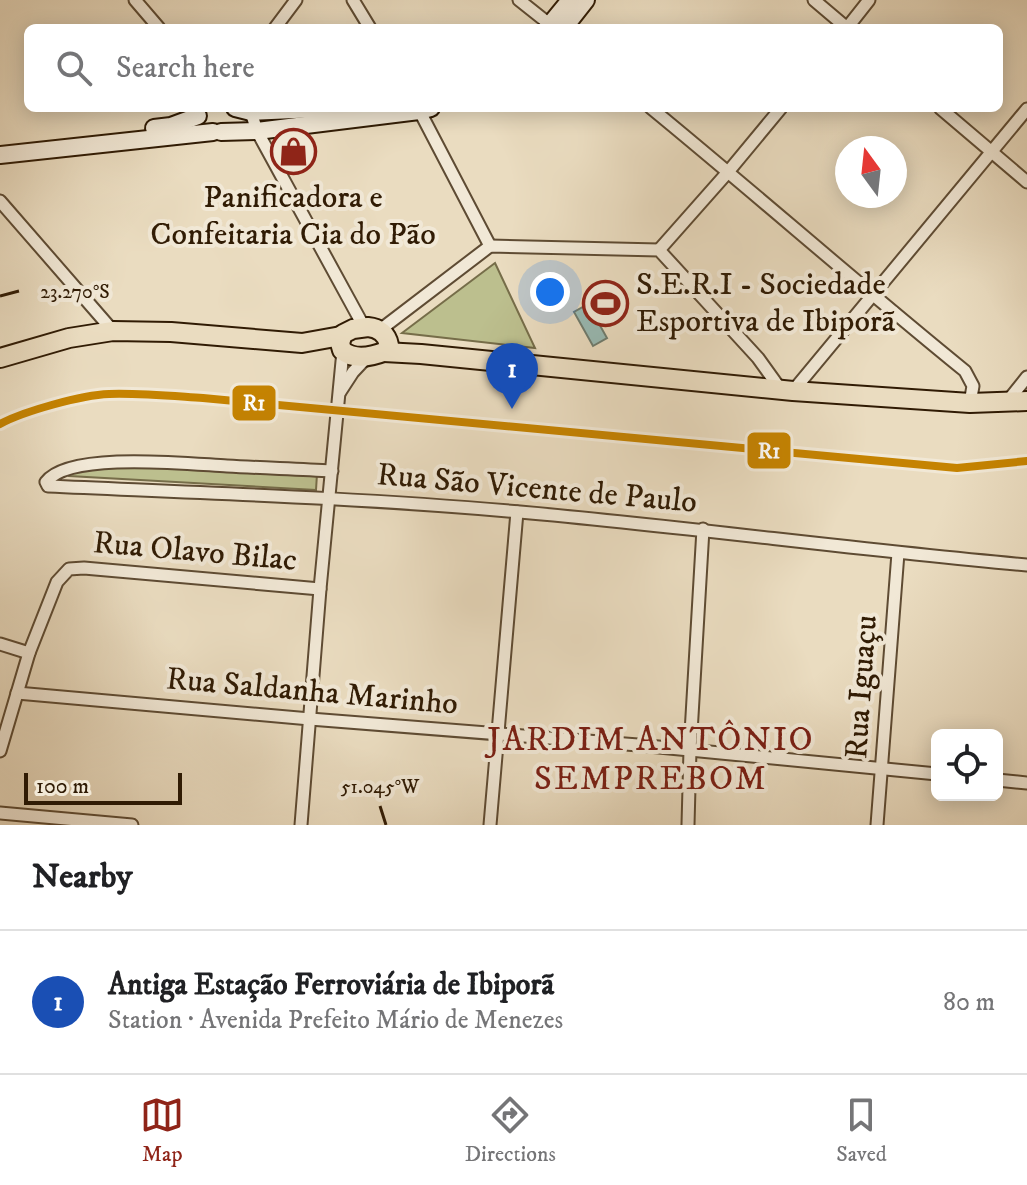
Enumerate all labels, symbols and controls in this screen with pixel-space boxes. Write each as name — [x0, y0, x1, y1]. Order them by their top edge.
search box — [24, 24, 1003, 112]
icon: search — [52, 46, 96, 90]
text: Search here — [116, 50, 255, 87]
shop icon: Panificadora e Confeitaria Cia do Pão — [269, 127, 317, 175]
north arrow — [835, 136, 907, 208]
place label: Panificadora e Confeitaria Cia do Pão — [150, 178, 436, 255]
place label: S.E.R.I - Sociedade Esportiva de Ibiporã — [636, 265, 896, 342]
your location — [530, 272, 570, 312]
sports icon: S.E.R.I - Sociedade Esportiva de Ibiporã — [581, 279, 629, 327]
text: 23.270°S — [40, 280, 110, 305]
pin: 1 — [486, 343, 538, 409]
line badge: R1 — [231, 384, 277, 422]
text: R1 — [243, 390, 265, 417]
line badge: R1 — [746, 431, 792, 470]
text: R1 — [758, 438, 780, 465]
street label: Rua São Vicente de Paulo — [375, 455, 699, 523]
street label: Rua Olavo Bilac — [91, 523, 299, 581]
street label: Rua Iguaçu — [837, 614, 887, 760]
street label: Rua Saldanha Marinho — [164, 659, 460, 725]
district label: JARDIM ANTÔNIO SEMPREBOM — [484, 719, 815, 800]
map controls — [931, 729, 1003, 801]
button: locate — [931, 729, 1003, 801]
scale bar — [24, 769, 182, 805]
text: 100 m — [36, 773, 89, 800]
text: 51.045°W — [341, 775, 420, 800]
text: Nearby — [32, 856, 133, 898]
text: Antiga Estação Ferroviária de Ibiporã — [108, 967, 554, 1004]
text: 1 — [53, 986, 63, 1019]
text: 80 m — [943, 986, 995, 1019]
text: Station · Avenida Prefeito Mário de Menezes — [108, 1004, 563, 1037]
tab: Map — [140, 1093, 184, 1168]
tab: Directions — [465, 1093, 556, 1168]
tab: Saved — [836, 1093, 887, 1168]

